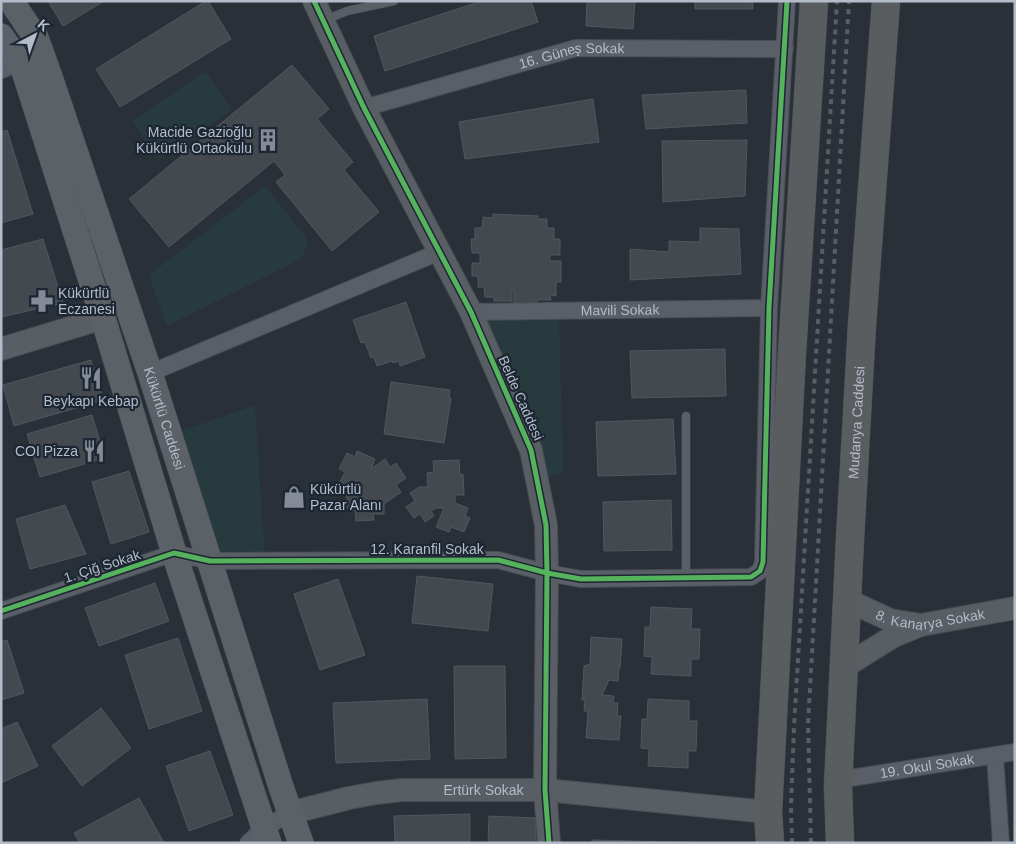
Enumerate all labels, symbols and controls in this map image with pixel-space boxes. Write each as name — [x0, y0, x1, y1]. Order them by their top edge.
north arrow — [10, 10, 60, 60]
text: K — [34, 16, 53, 35]
street label: 16. Güneş Sokak — [517, 40, 625, 72]
place label: Macide Gazioğlu Kükürtlü Ortaokulu — [136, 124, 252, 156]
building icon: Macide Gazioğlu Kükürtlü Ortaokulu — [255, 127, 281, 153]
place label: Kükürtlü Eczanesi — [58, 285, 115, 317]
pharmacy icon: Kükürtlü Eczanesi — [29, 288, 55, 314]
street label: Mavili Sokak — [581, 301, 660, 319]
street label: Belde Caddesi — [495, 353, 547, 443]
restaurant icon: Beykapı Kebap — [78, 365, 104, 391]
street label: Kükürtlü Caddesi — [141, 365, 188, 472]
street label: Mudanya Caddesi — [845, 366, 868, 479]
place label: Beykapı Kebap — [44, 393, 139, 409]
restaurant icon: COI Pizza — [81, 438, 107, 464]
place label: COI Pizza — [15, 443, 78, 459]
place label: Kükürtlü Pazar Alanı — [310, 481, 382, 513]
shop icon: Kükürtlü Pazar Alanı — [281, 484, 307, 510]
street label: 12. Karanfil Sokak — [370, 541, 485, 557]
street label: 1. Çiğ Sokak — [62, 546, 143, 586]
street label: 8. Kanarya Sokak — [873, 605, 987, 633]
street label: 19. Okul Sokak — [879, 750, 976, 781]
street label: Ertürk Sokak — [443, 782, 525, 798]

